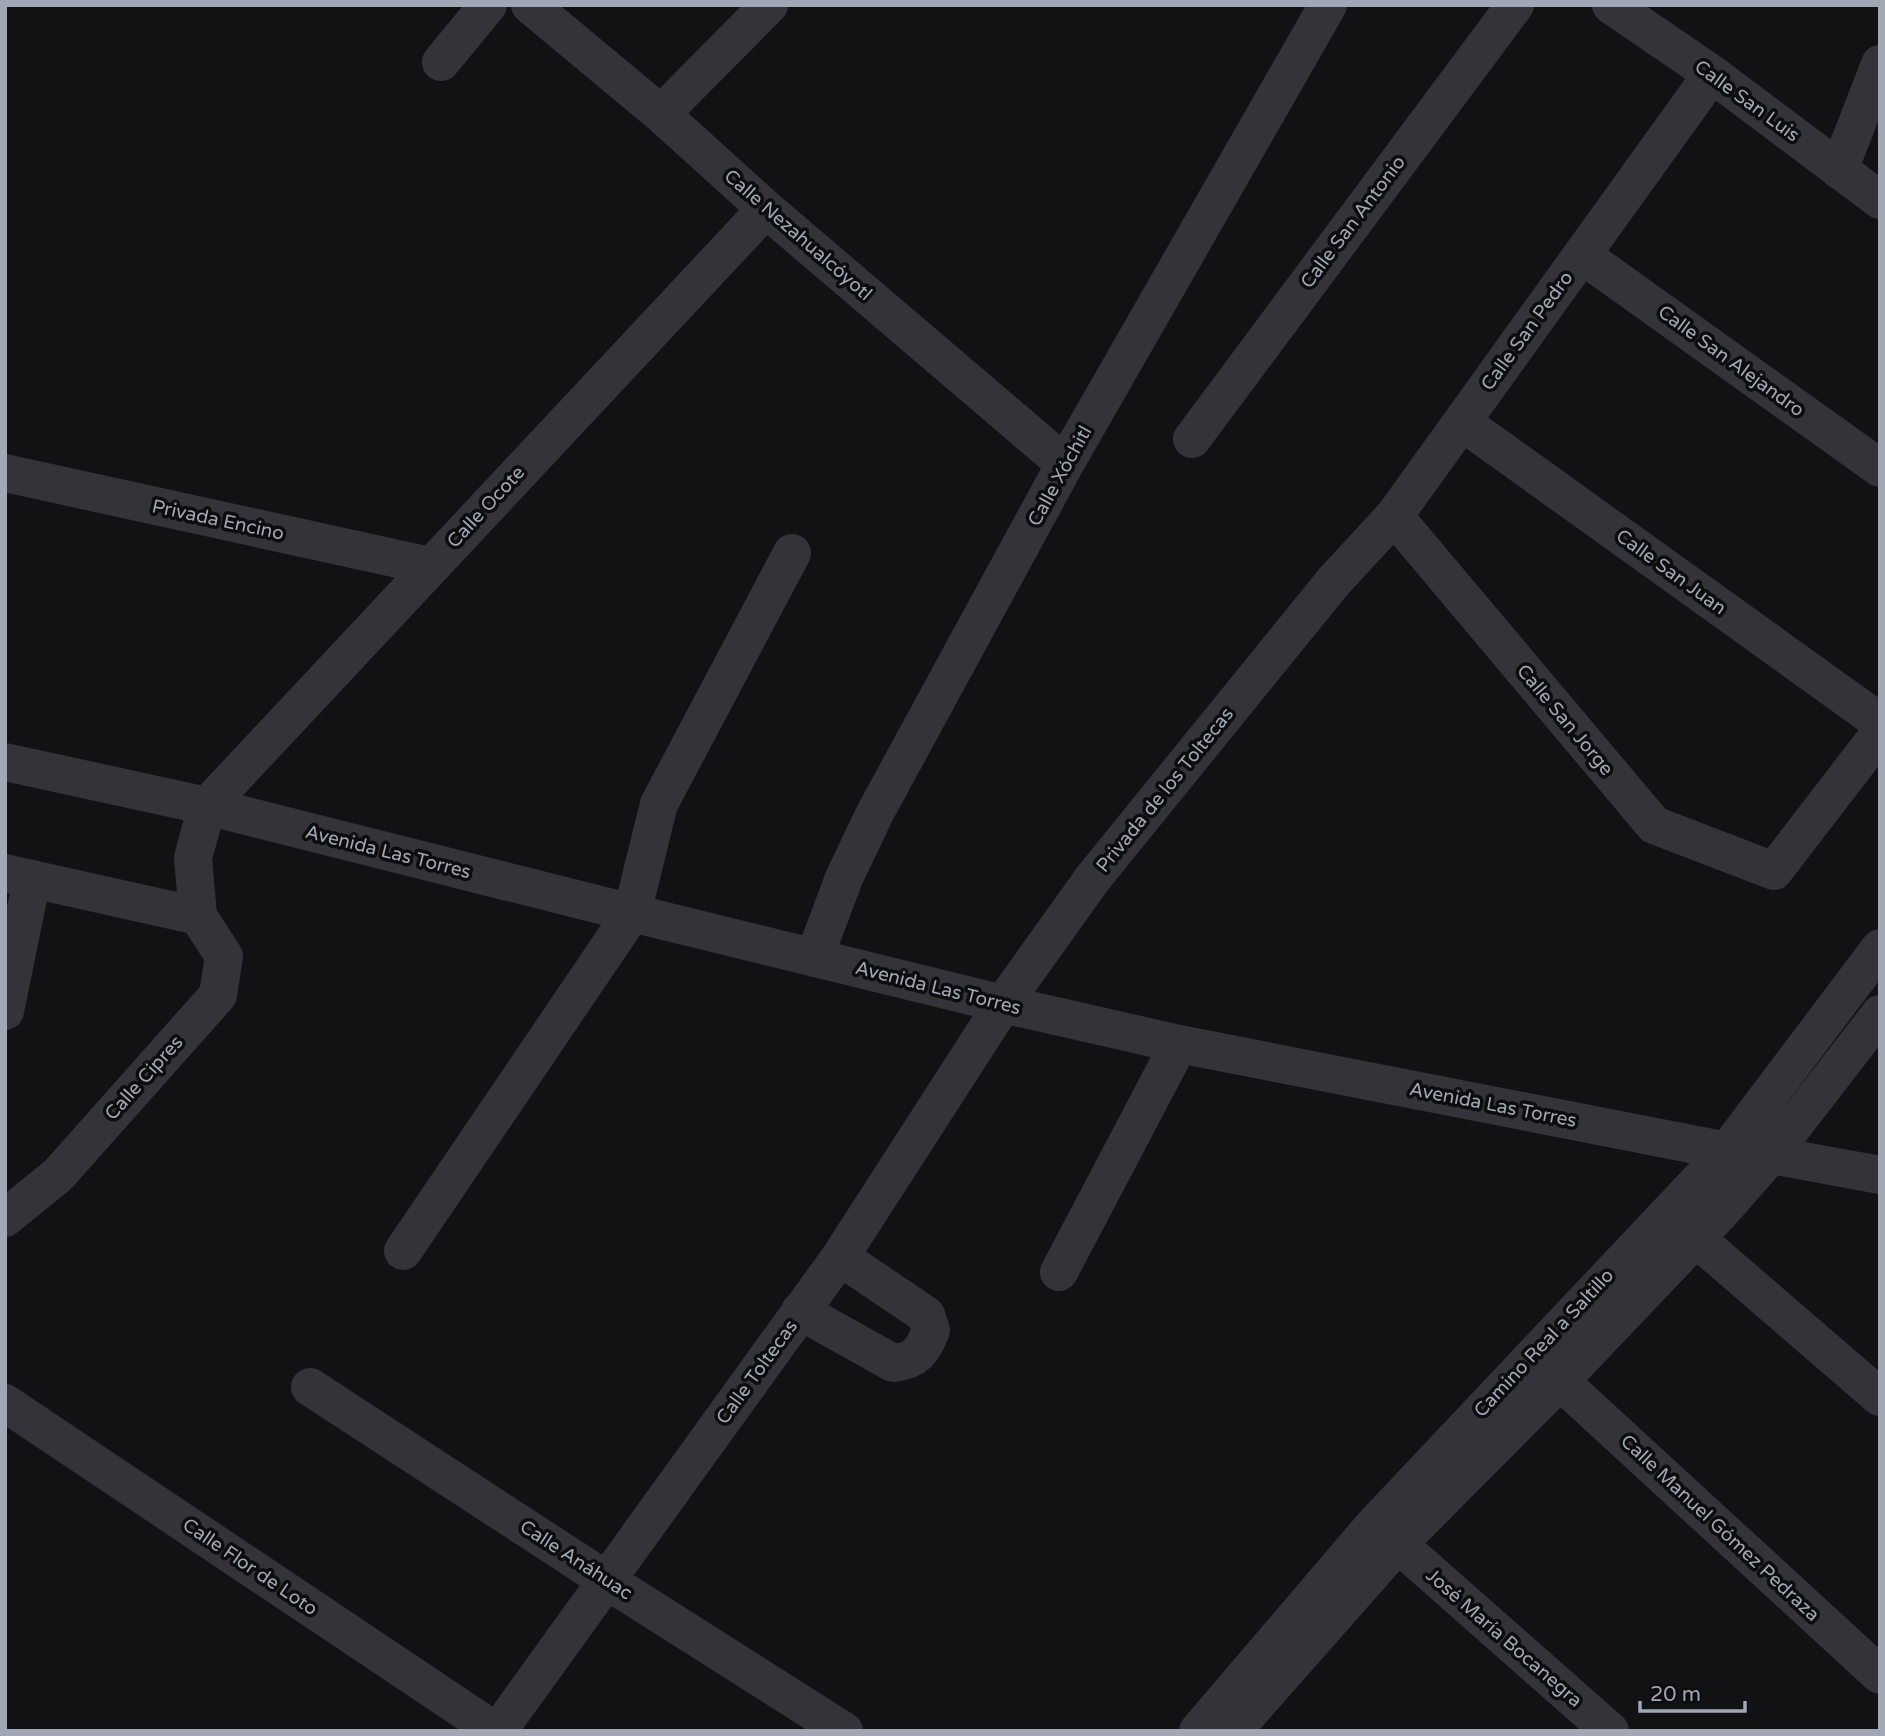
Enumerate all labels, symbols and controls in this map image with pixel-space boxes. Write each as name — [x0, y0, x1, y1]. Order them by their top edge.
street label: Calle San Luis — [1690, 56, 1804, 146]
street label: Calle San Antonio — [1296, 152, 1410, 292]
street label: Calle Nezahualcóyotl — [720, 165, 876, 305]
street label: Calle San Pedro — [1476, 267, 1578, 395]
street label: Calle San Alejandro — [1654, 301, 1808, 421]
street label: Calle Xóchitl — [1023, 422, 1097, 530]
street label: Calle Ocote — [443, 462, 529, 552]
street label: Privada Encino — [150, 495, 286, 545]
street label: Calle San Juan — [1612, 525, 1730, 619]
street label: Calle San Jorge — [1512, 660, 1618, 780]
street label: Privada de los Toltecas — [1092, 703, 1238, 877]
street label: Avenida Las Torres — [303, 821, 473, 883]
street label: Avenida Las Torres — [853, 957, 1023, 1019]
street label: Calle Cipres — [100, 1031, 188, 1125]
street label: Avenida Las Torres — [1408, 1078, 1578, 1132]
street label: Camino Real a Saltillo — [1470, 1264, 1618, 1422]
street label: Calle Toltecas — [712, 1316, 802, 1428]
street label: Calle Manuel Gómez Pedraza — [1616, 1430, 1824, 1626]
street label: Calle Flor de Loto — [178, 1514, 322, 1620]
street label: Calle Anáhuac — [516, 1516, 636, 1604]
street label: José María Bocanegra — [1421, 1564, 1587, 1712]
scale bar — [1640, 1670, 1745, 1714]
text: 20 m — [1650, 1682, 1701, 1707]

